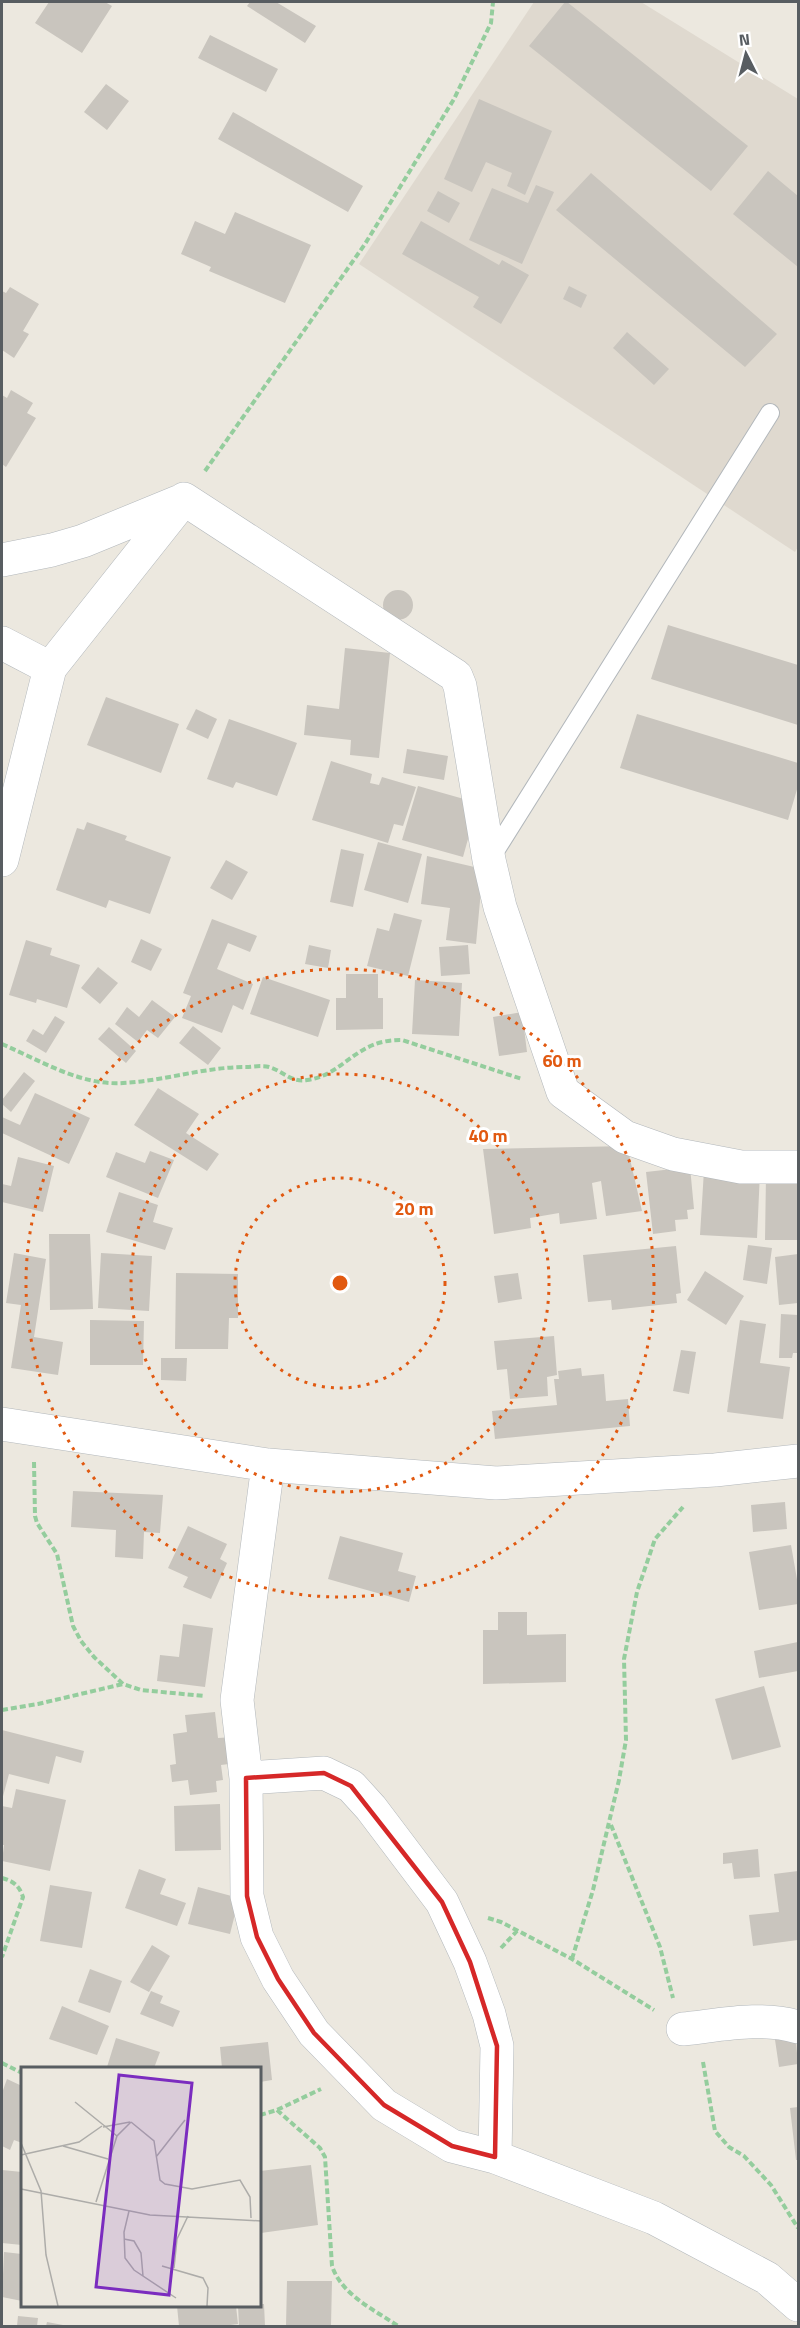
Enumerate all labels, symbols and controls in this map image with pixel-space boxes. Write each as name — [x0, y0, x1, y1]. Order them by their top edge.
north arrow — [716, 24, 776, 84]
text: N — [738, 27, 751, 52]
text: 60 m — [542, 1047, 582, 1074]
text: 40 m — [468, 1122, 508, 1149]
text: 20 m — [394, 1195, 434, 1222]
centre of rings — [330, 1273, 350, 1293]
inset map — [21, 2067, 261, 2307]

